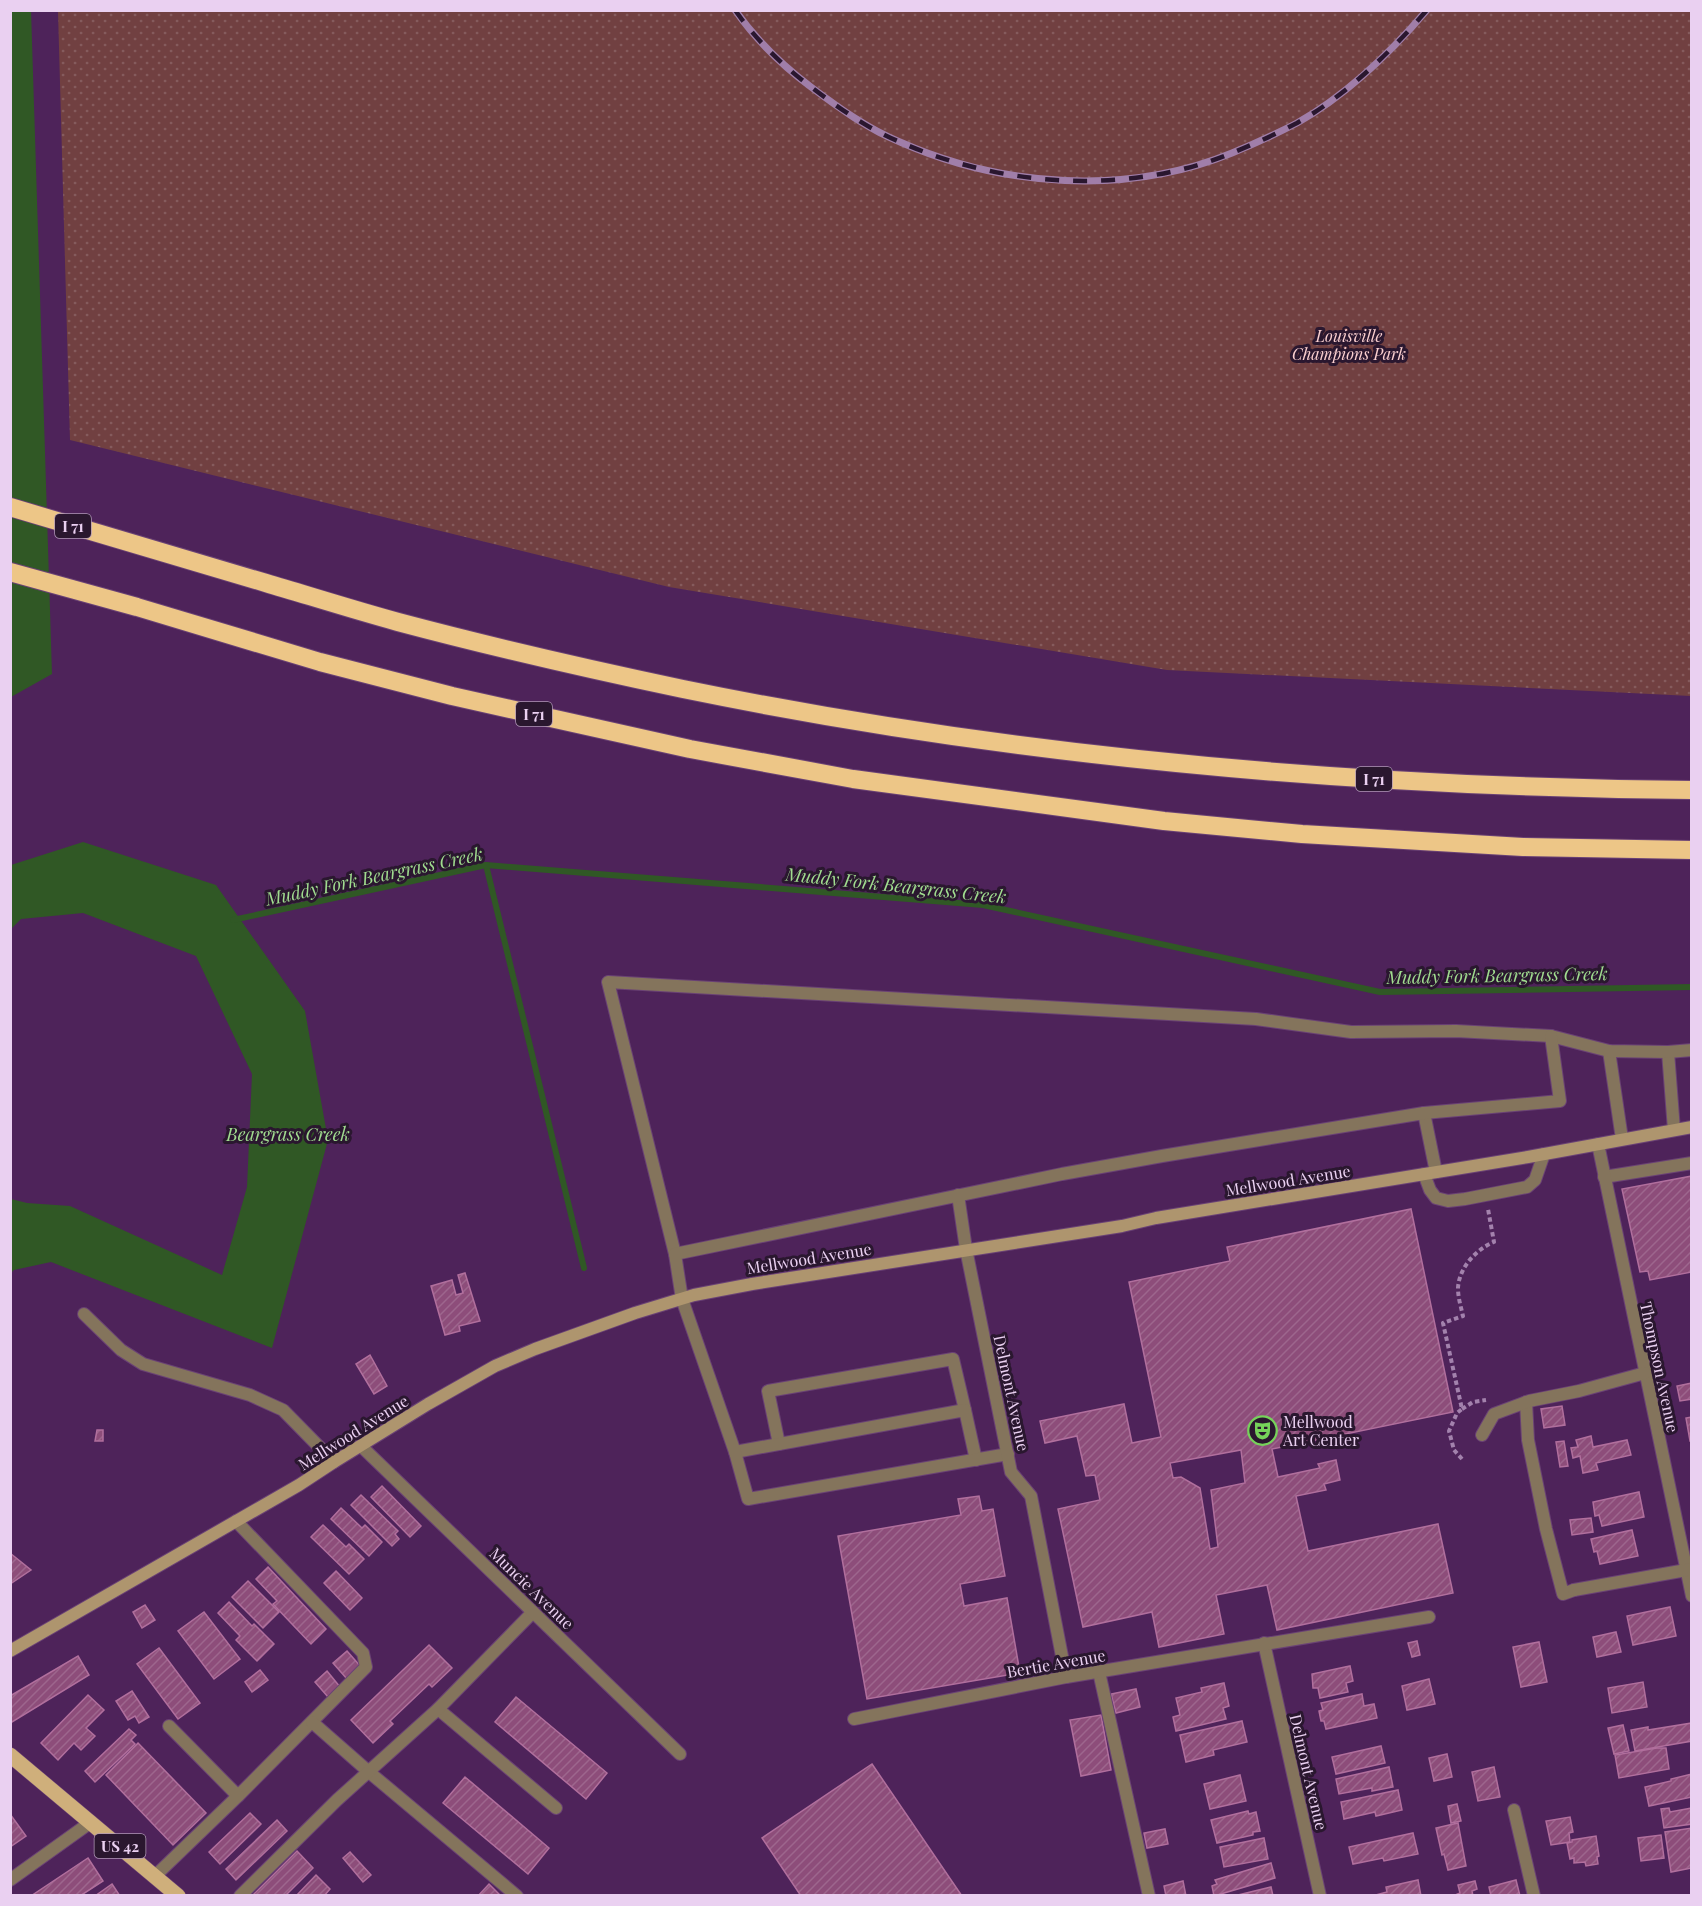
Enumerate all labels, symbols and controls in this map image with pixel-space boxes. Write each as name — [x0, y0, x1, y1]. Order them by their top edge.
park label: Louisville Champions Park — [1292, 325, 1406, 364]
road number: I 71 — [55, 514, 91, 538]
road number: I 71 — [516, 702, 552, 726]
road number: I 71 — [1356, 767, 1392, 791]
water label: Muddy Fork Beargrass Creek — [262, 841, 485, 911]
water label: Muddy Fork Beargrass Creek — [784, 861, 1007, 909]
water label: Muddy Fork Beargrass Creek — [1385, 961, 1608, 989]
water label: Beargrass Creek — [225, 1122, 350, 1146]
street label: Mellwood Avenue — [1224, 1160, 1352, 1200]
street label: Mellwood Avenue — [745, 1238, 873, 1278]
street label: Thompson Avenue — [1636, 1300, 1684, 1434]
street label: Delmont Avenue — [989, 1333, 1035, 1453]
street label: Mellwood Avenue — [294, 1390, 412, 1474]
place label: Mellwood Art Center — [1282, 1411, 1359, 1450]
theatre icon: Mellwood Art Center — [1246, 1414, 1278, 1446]
street label: Muncie Avenue — [485, 1542, 579, 1634]
street label: Bertie Avenue — [1005, 1644, 1107, 1682]
street label: Delmont Avenue — [1285, 1712, 1333, 1832]
road number: US 42 — [94, 1834, 146, 1858]

